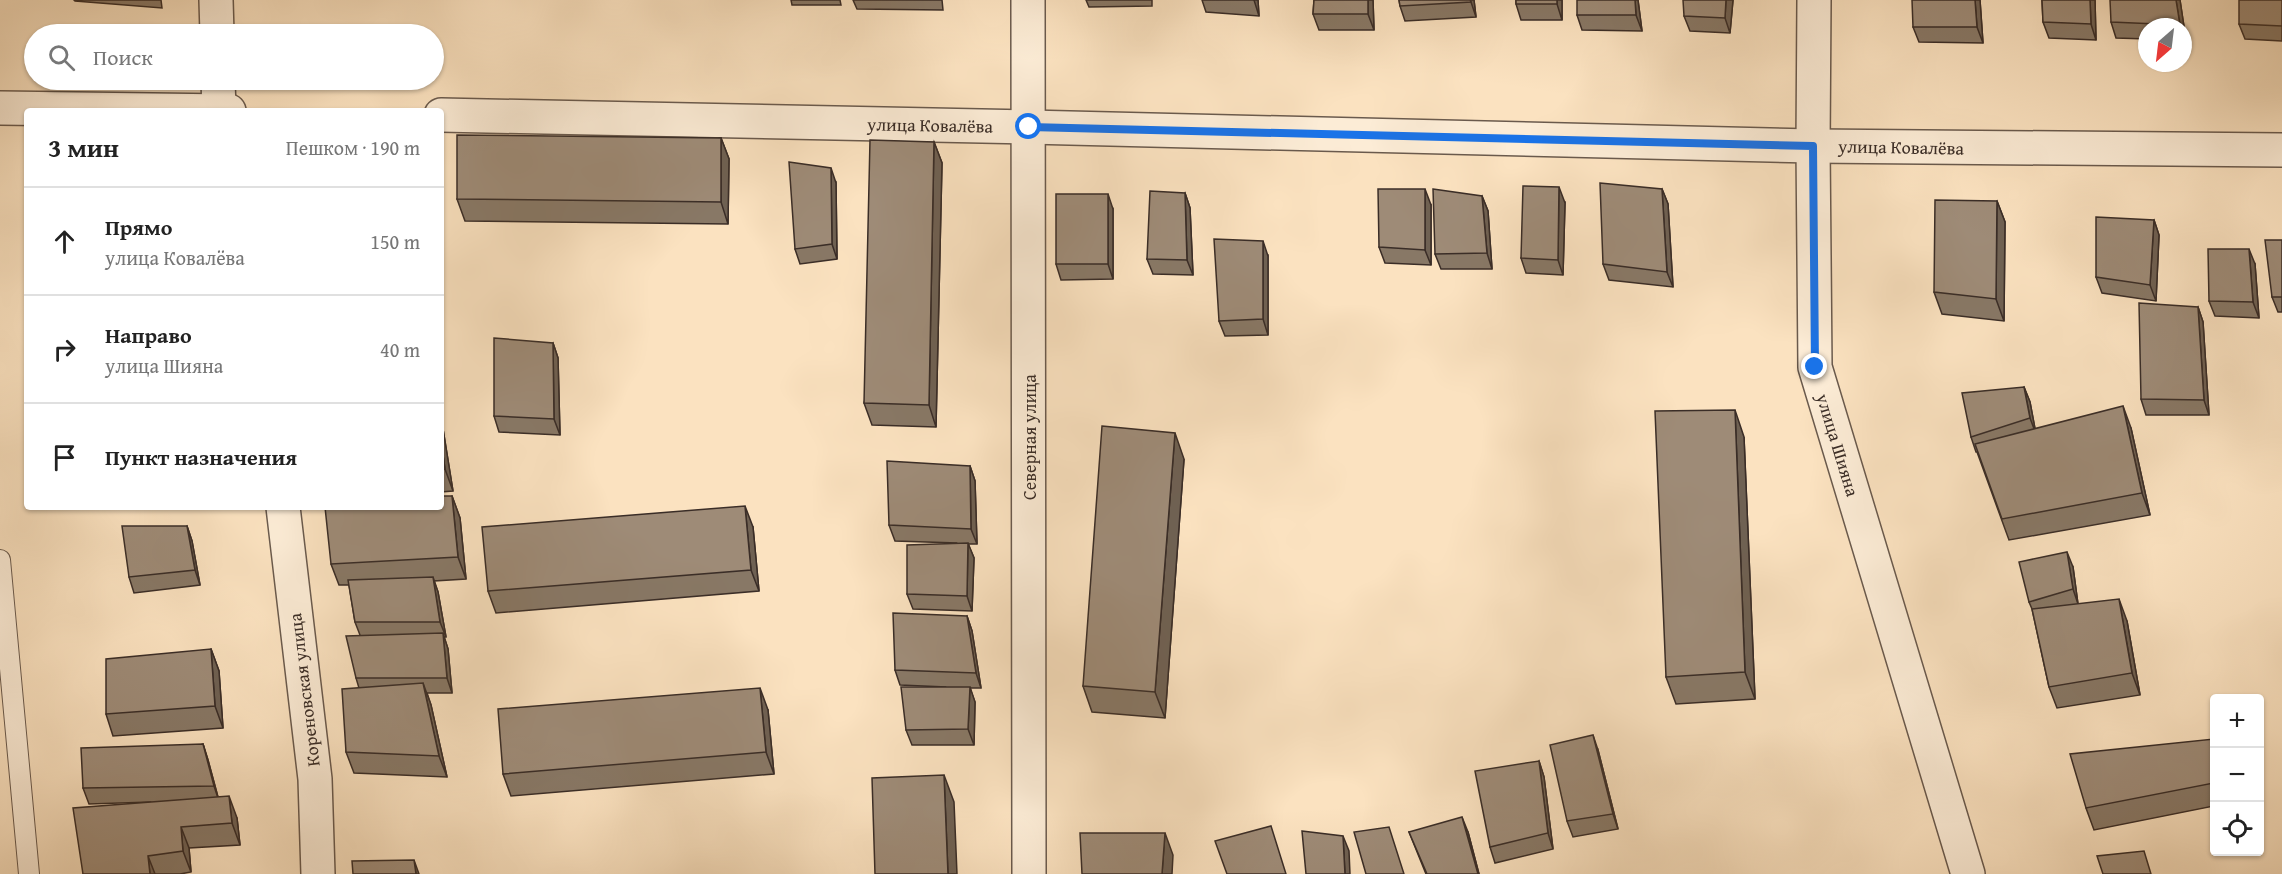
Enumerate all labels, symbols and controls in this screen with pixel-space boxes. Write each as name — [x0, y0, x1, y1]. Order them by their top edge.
north arrow — [2138, 18, 2192, 72]
search box — [24, 24, 444, 90]
icon: search — [45, 41, 78, 74]
text: Поиск — [93, 41, 153, 73]
street label: улица Ковалёва — [866, 110, 994, 140]
route start — [1015, 113, 1041, 139]
text: 3 мин — [48, 128, 119, 167]
street label: улица Ковалёва — [1837, 132, 1965, 162]
text: Пешком · 190 m — [286, 133, 420, 162]
text: Прямо — [105, 211, 172, 243]
icon: ahead — [48, 225, 81, 258]
text: 150 m — [370, 227, 420, 256]
text: улица Ковалёва — [105, 243, 245, 272]
text: Направо — [105, 319, 192, 351]
icon: right — [48, 333, 81, 366]
text: 40 m — [380, 335, 420, 364]
text: улица Шияна — [105, 351, 223, 380]
route end — [1801, 353, 1827, 379]
street label: Северная улица — [1016, 374, 1043, 500]
street label: улица Шияна — [1809, 389, 1867, 500]
icon: arrive — [48, 441, 81, 474]
text: Пункт назначения — [105, 441, 297, 473]
street label: Кореновская улица — [281, 611, 327, 768]
map controls — [2210, 694, 2264, 856]
button: + — [2210, 694, 2264, 748]
button: − — [2210, 748, 2264, 802]
button: locate — [2210, 802, 2264, 856]

